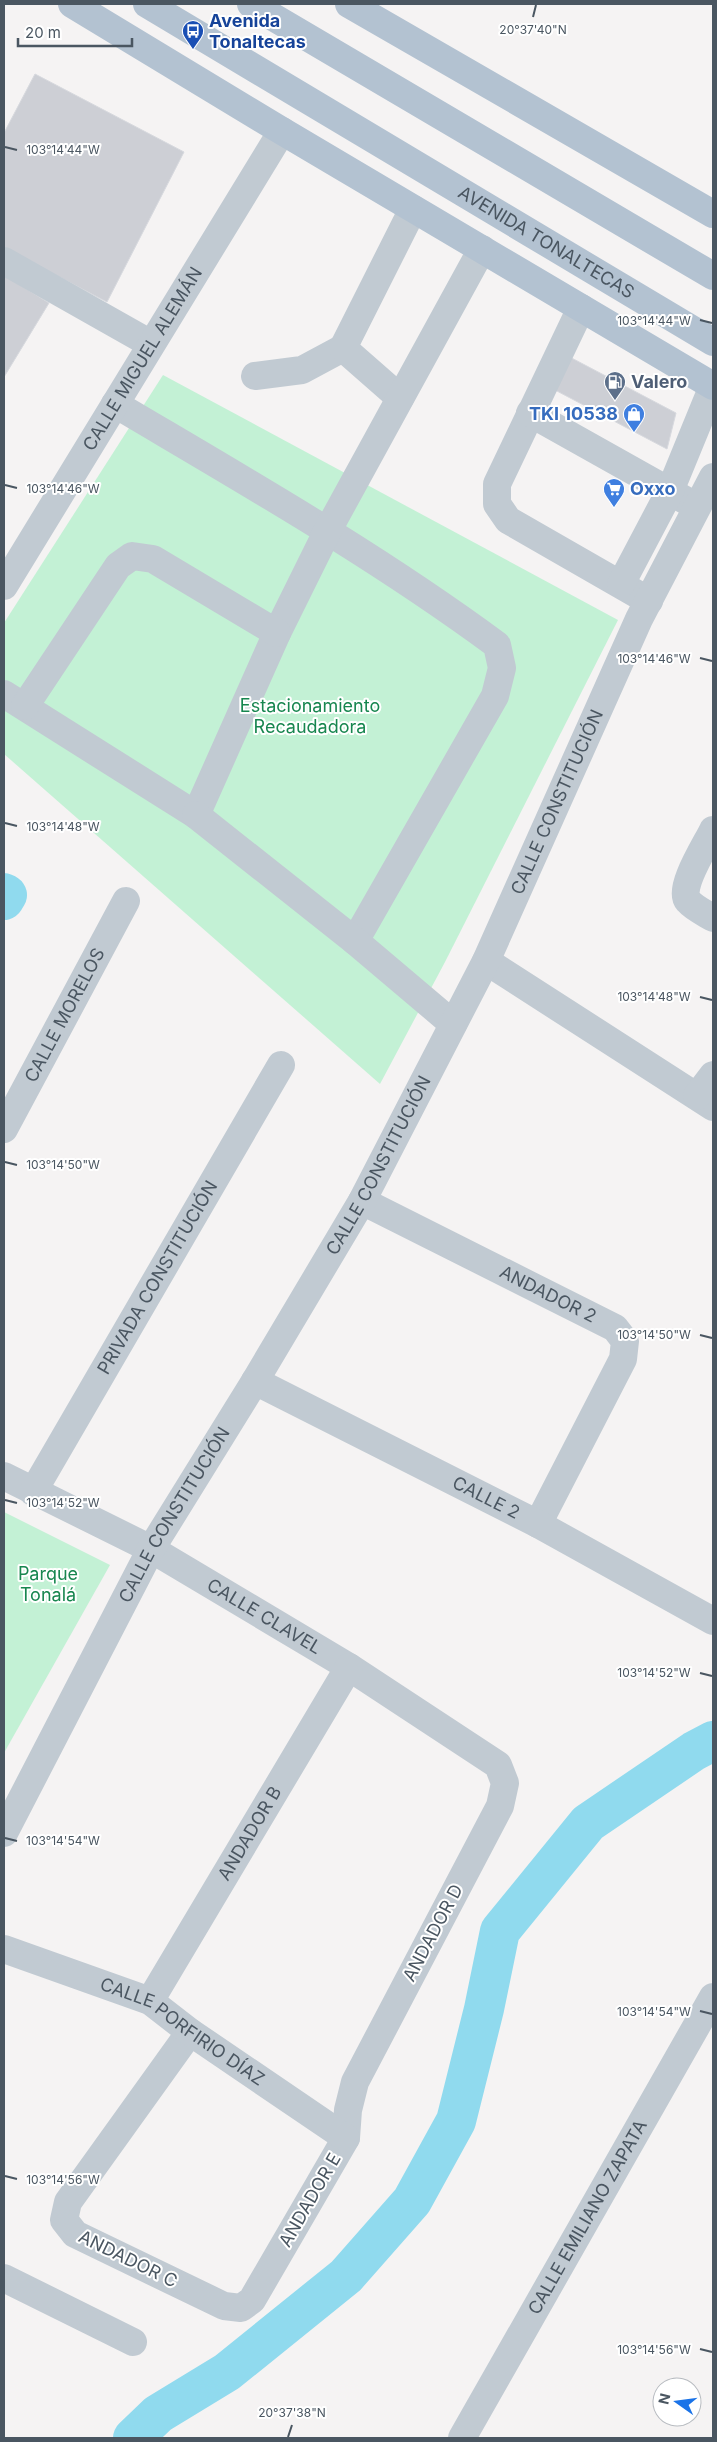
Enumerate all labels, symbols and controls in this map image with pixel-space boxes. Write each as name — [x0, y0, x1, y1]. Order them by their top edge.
place label: Avenida Tonaltecas — [209, 10, 306, 52]
scale bar — [18, 15, 131, 47]
bus stop icon: Avenida Tonaltecas — [181, 19, 205, 50]
text: 20°37'40"N — [499, 22, 567, 37]
text: 20 m — [25, 23, 61, 42]
text: 103°14'44"W — [26, 142, 100, 157]
street label: AVENIDA TONALTECAS — [455, 181, 638, 303]
street label: CALLE MIGUEL ALEMÁN — [78, 263, 206, 454]
text: 103°14'44"W — [617, 313, 691, 328]
fuel station icon: Valero — [603, 370, 627, 401]
place label: Valero — [631, 371, 687, 392]
shop icon: TKI 10538 — [622, 402, 646, 433]
place label: TKI 10538 — [529, 403, 618, 424]
supermarket icon: Oxxo — [602, 477, 626, 508]
place label: Oxxo — [630, 478, 675, 499]
text: 103°14'46"W — [26, 481, 100, 496]
text: 103°14'46"W — [617, 651, 691, 666]
park label: Estacionamiento Recaudadora — [240, 695, 380, 737]
street label: CALLE CONSTITUCIÓN — [506, 706, 607, 898]
text: 103°14'48"W — [26, 819, 100, 834]
street label: CALLE MORELOS — [20, 944, 109, 1086]
text: 103°14'48"W — [617, 989, 691, 1004]
street label: CALLE CONSTITUCIÓN — [321, 1072, 435, 1259]
text: 103°14'50"W — [26, 1157, 100, 1172]
street label: PRIVADA CONSTITUCIÓN — [93, 1177, 222, 1378]
street label: ANDADOR 2 — [496, 1261, 600, 1327]
text: 103°14'50"W — [617, 1327, 691, 1342]
street label: CALLE CONSTITUCIÓN — [114, 1423, 234, 1606]
street label: CALLE 2 — [449, 1472, 523, 1523]
text: 103°14'52"W — [26, 1495, 100, 1510]
park label: Parque Tonalá — [18, 1563, 78, 1605]
street label: CALLE CLAVEL — [204, 1574, 326, 1658]
text: 103°14'52"W — [617, 1665, 691, 1680]
street label: ANDADOR B — [213, 1782, 286, 1884]
text: 103°14'54"W — [26, 1833, 100, 1848]
street label: ANDADOR D — [398, 1881, 467, 1985]
street label: CALLE PORFIRIO DÍAZ — [97, 1973, 269, 2090]
text: 103°14'54"W — [617, 2004, 691, 2019]
street label: CALLE EMILIANO ZAPATA — [524, 2116, 651, 2318]
street label: ANDADOR E — [274, 2149, 345, 2250]
text: 103°14'56"W — [26, 2172, 100, 2187]
street label: ANDADOR C — [75, 2226, 181, 2292]
text: 103°14'56"W — [617, 2342, 691, 2357]
north arrow — [652, 2377, 702, 2427]
text: N — [654, 2392, 673, 2406]
text: 20°37'38"N — [258, 2405, 326, 2420]

